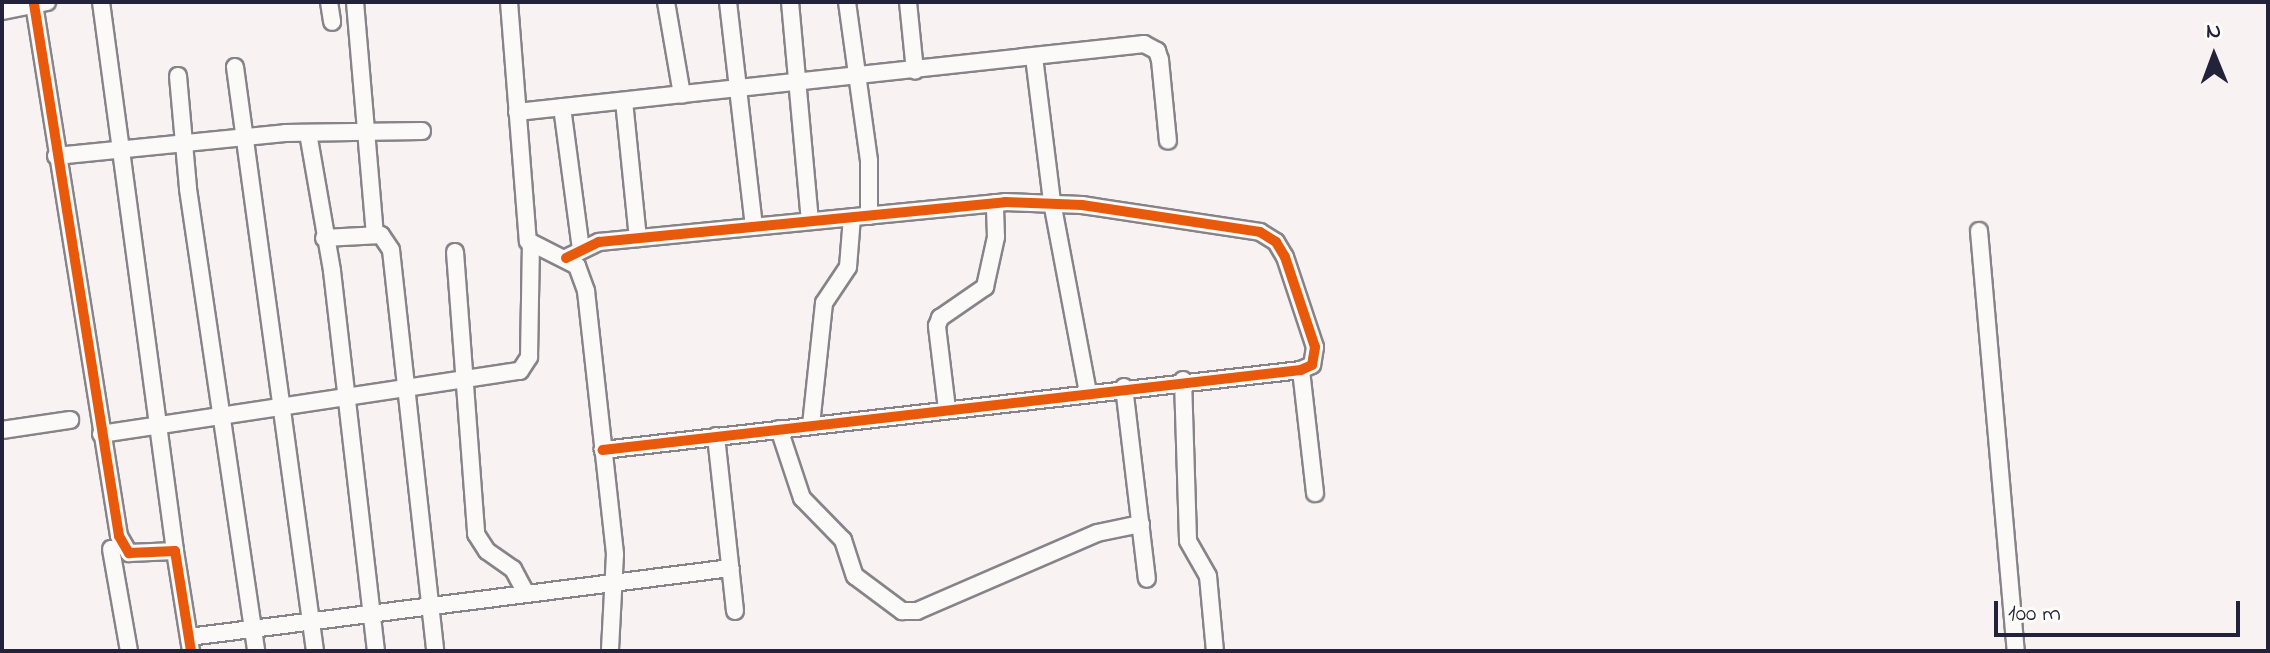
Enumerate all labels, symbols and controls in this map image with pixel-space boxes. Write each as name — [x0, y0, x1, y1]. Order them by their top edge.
north arrow — [2174, 16, 2254, 96]
text: N — [2206, 16, 2221, 48]
scale bar — [1998, 585, 2244, 635]
text: 100 m — [2008, 597, 2061, 632]

